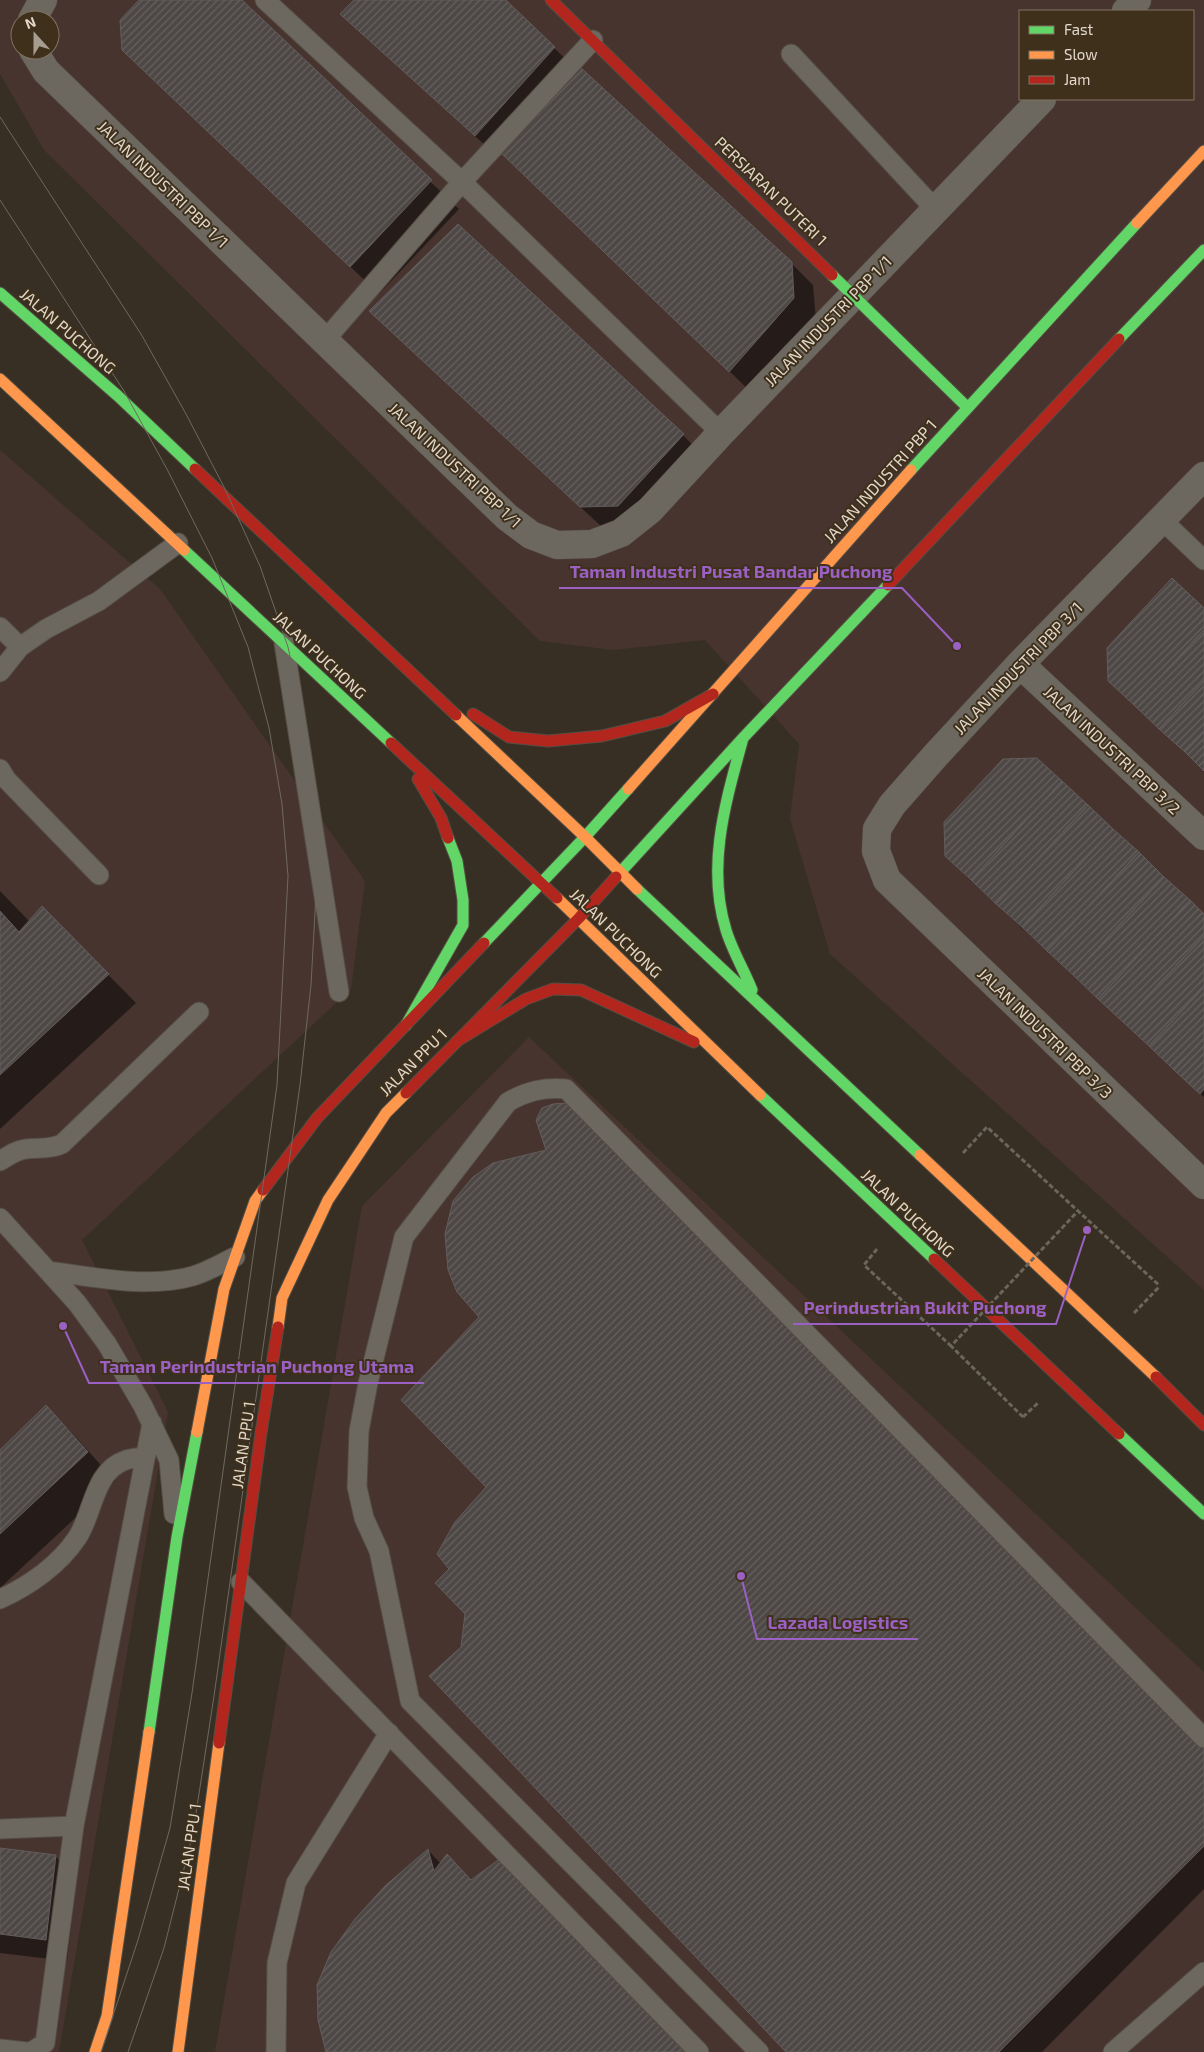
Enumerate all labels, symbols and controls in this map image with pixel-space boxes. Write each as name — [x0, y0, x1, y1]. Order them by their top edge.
north arrow — [10, 10, 60, 60]
legend — [1019, 10, 1194, 100]
text: N — [22, 13, 38, 32]
text: Fast — [1064, 20, 1094, 38]
text: Slow — [1064, 45, 1098, 63]
text: Jam — [1064, 70, 1090, 88]
street label: JALAN INDUSTRI PBP 1/1 — [94, 116, 233, 251]
street label: PERSIARAN PUTERI 1 — [711, 132, 831, 249]
street label: JALAN INDUSTRI PBP 1/1 — [760, 251, 895, 390]
street label: JALAN PUCHONG — [17, 284, 120, 377]
street label: JALAN INDUSTRI PBP 1/1 — [385, 398, 526, 531]
street label: JALAN INDUSTRI PBP 1 — [819, 415, 940, 546]
callout: Taman Industri Pusat Bandar Puchong — [559, 555, 902, 588]
text: Taman Industri Pusat Bandar Puchong — [570, 560, 893, 582]
street label: JALAN INDUSTRI PBP 3/1 — [949, 597, 1086, 738]
street label: JALAN PUCHONG — [270, 607, 371, 703]
street label: JALAN INDUSTRI PBP 3/2 — [1040, 682, 1184, 818]
street label: JALAN PUCHONG — [566, 884, 666, 981]
street label: JALAN INDUSTRI PBP 3/3 — [974, 964, 1116, 1102]
street label: JALAN PPU 1 — [375, 1024, 450, 1099]
street label: JALAN PUCHONG — [858, 1165, 959, 1261]
callout: Perindustrian Bukit Puchong — [793, 1291, 1056, 1324]
text: Perindustrian Bukit Puchong — [804, 1296, 1047, 1318]
callout: Taman Perindustrian Puchong Utama — [89, 1350, 424, 1383]
text: Taman Perindustrian Puchong Utama — [100, 1355, 414, 1377]
street label: JALAN PPU 1 — [227, 1400, 258, 1490]
callout: Lazada Logistics — [757, 1606, 918, 1639]
text: Lazada Logistics — [768, 1611, 908, 1633]
street label: JALAN PPU 1 — [173, 1802, 204, 1892]

